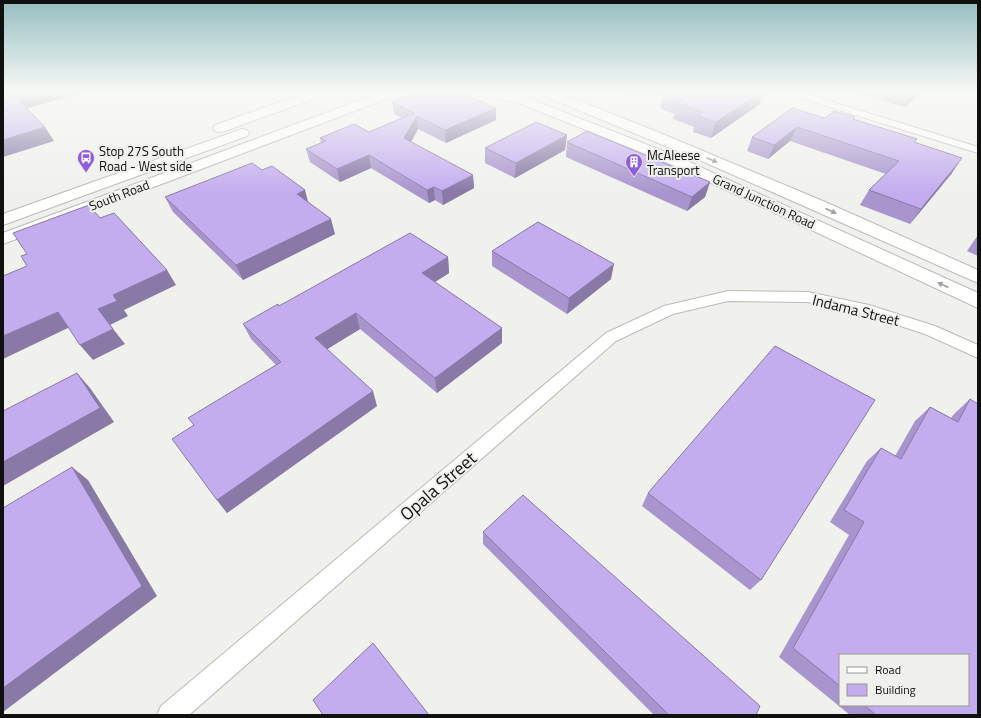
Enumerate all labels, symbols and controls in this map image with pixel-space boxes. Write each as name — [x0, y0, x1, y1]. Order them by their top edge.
place label: Stop 27S South Road - West side — [99, 141, 192, 176]
place label: McAleese Transport — [647, 145, 700, 180]
bus stop icon: Stop 27S South Road - West side — [76, 148, 96, 173]
building icon: McAleese Transport — [624, 152, 644, 177]
one-way arrow — [706, 156, 718, 163]
street label: Grand Junction Road — [709, 168, 819, 234]
street label: South Road — [86, 174, 152, 216]
one-way arrow — [826, 208, 837, 214]
one-way arrow — [936, 281, 948, 287]
street label: Indama Street — [810, 288, 903, 332]
street label: Opala Street — [394, 445, 483, 527]
legend — [839, 654, 969, 706]
text: Road — [875, 660, 901, 679]
text: Building — [875, 680, 916, 699]

